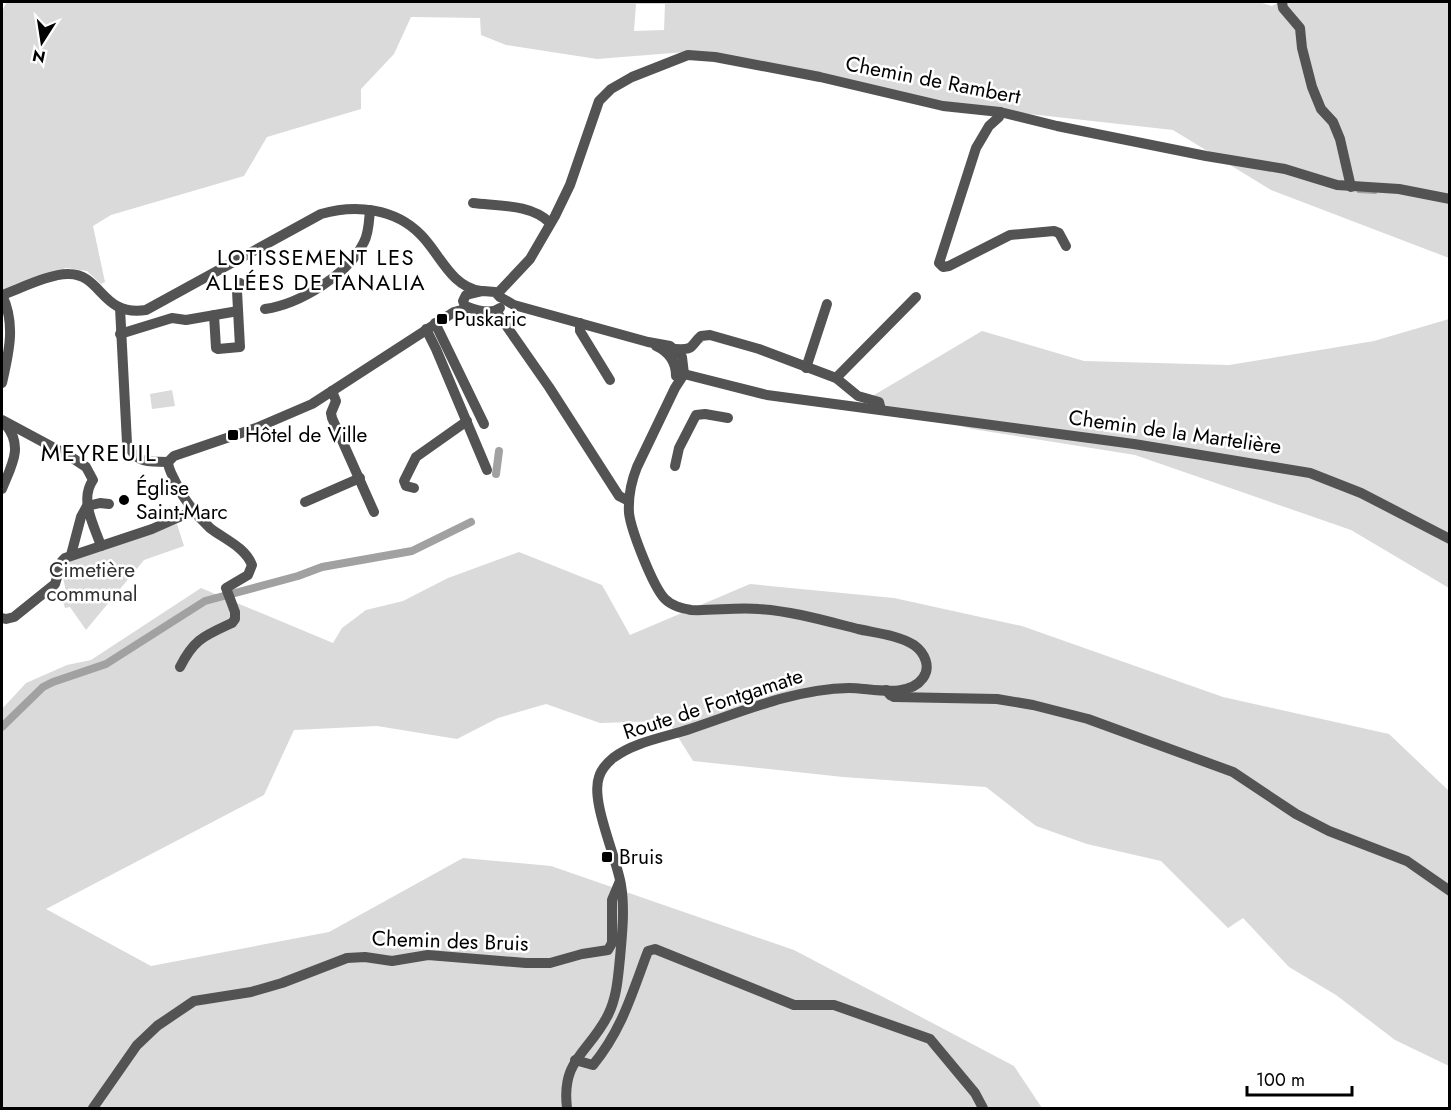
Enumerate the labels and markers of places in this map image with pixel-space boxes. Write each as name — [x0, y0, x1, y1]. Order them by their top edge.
place label: Puskaric — [454, 304, 527, 334]
marker: Puskaric — [435, 312, 449, 326]
place label: Hôtel de Ville — [245, 420, 368, 450]
marker: Hôtel de Ville — [226, 428, 240, 442]
place label: Église Saint-Marc — [136, 473, 228, 527]
marker: Église Saint-Marc — [117, 493, 131, 507]
place label: Bruis — [619, 842, 663, 872]
marker: Bruis — [600, 850, 614, 864]

